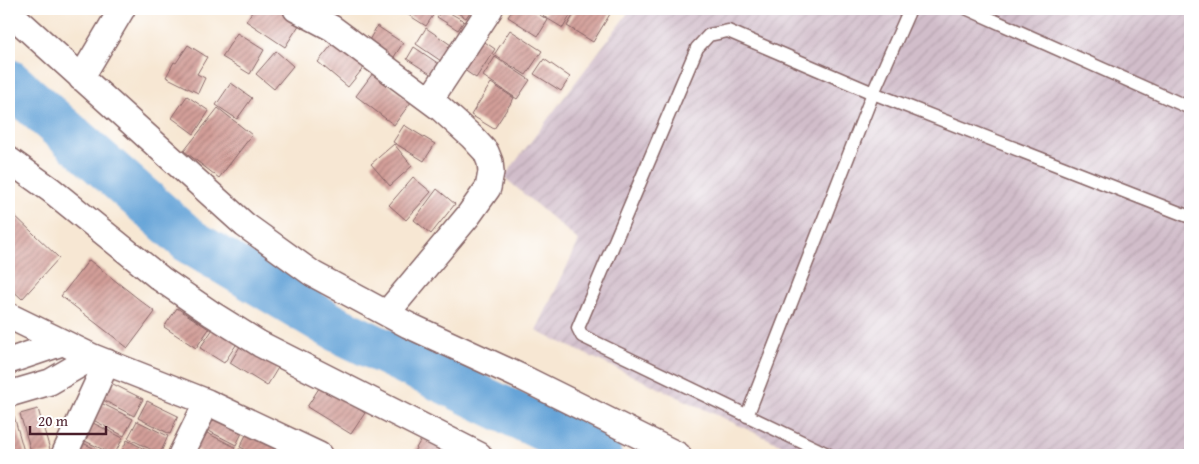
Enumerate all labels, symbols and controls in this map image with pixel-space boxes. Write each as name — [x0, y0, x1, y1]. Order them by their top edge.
scale bar — [30, 404, 106, 436]
text: 20 m — [38, 410, 69, 431]

